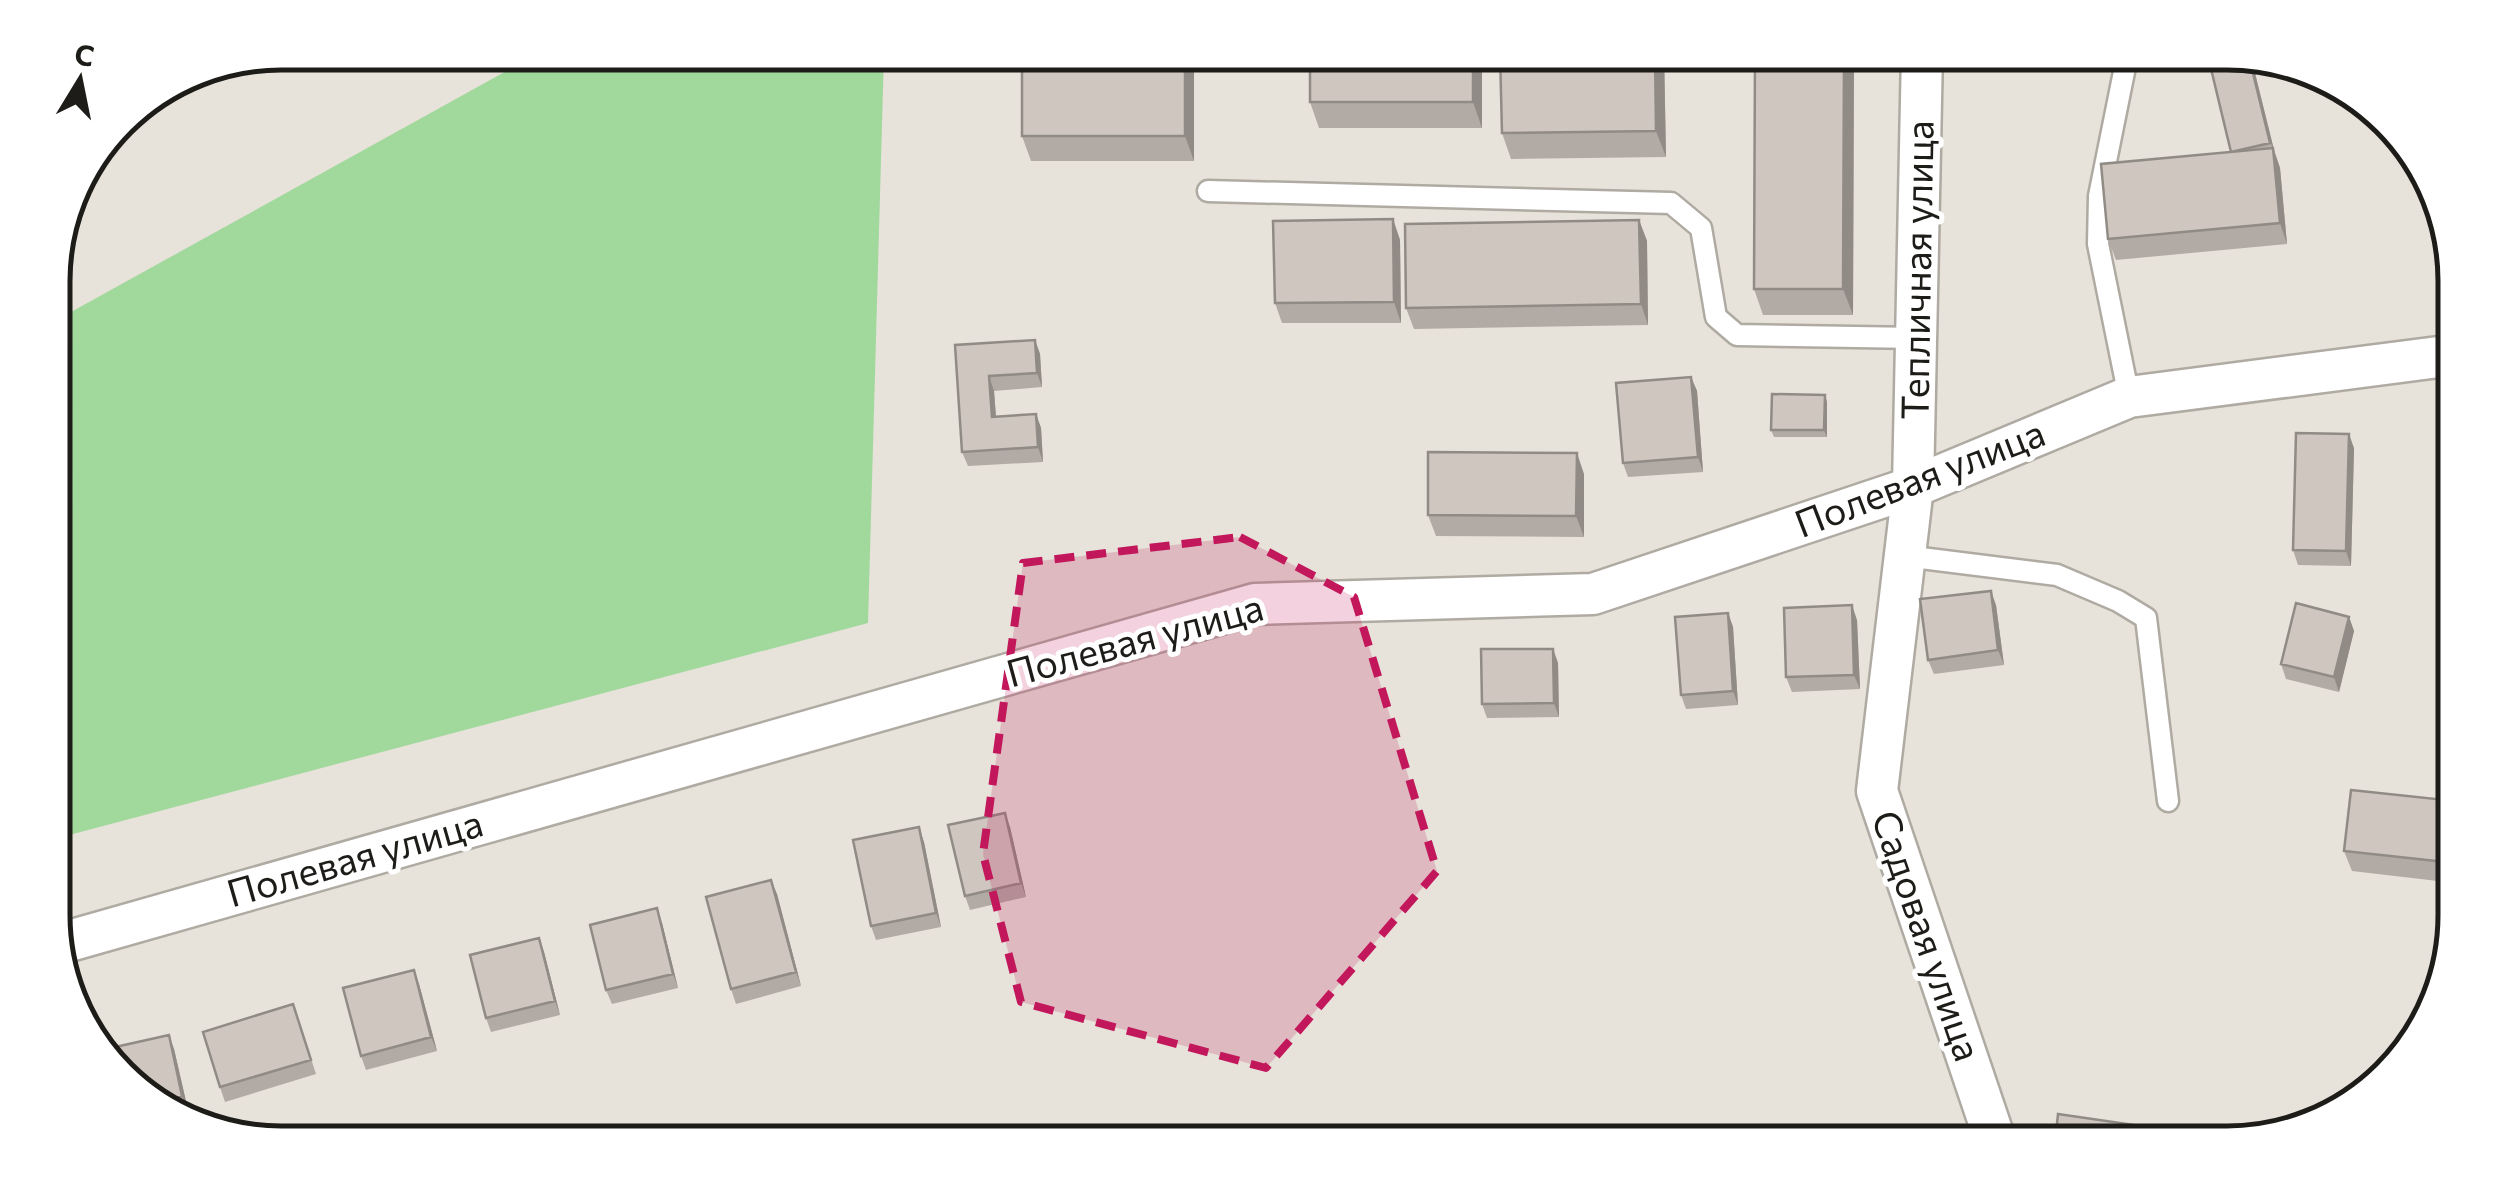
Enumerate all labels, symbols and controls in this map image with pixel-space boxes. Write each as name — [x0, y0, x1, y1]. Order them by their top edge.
north arrow — [30, 30, 130, 130]
text: С — [72, 36, 97, 73]
street label: Тепличная улица — [1889, 120, 1942, 420]
street label: Полевая улица — [1788, 407, 2051, 546]
street label: Полевая улица — [1001, 582, 1268, 695]
street label: Полевая улица — [221, 798, 488, 916]
street label: Садовая улица — [1864, 804, 1993, 1067]

